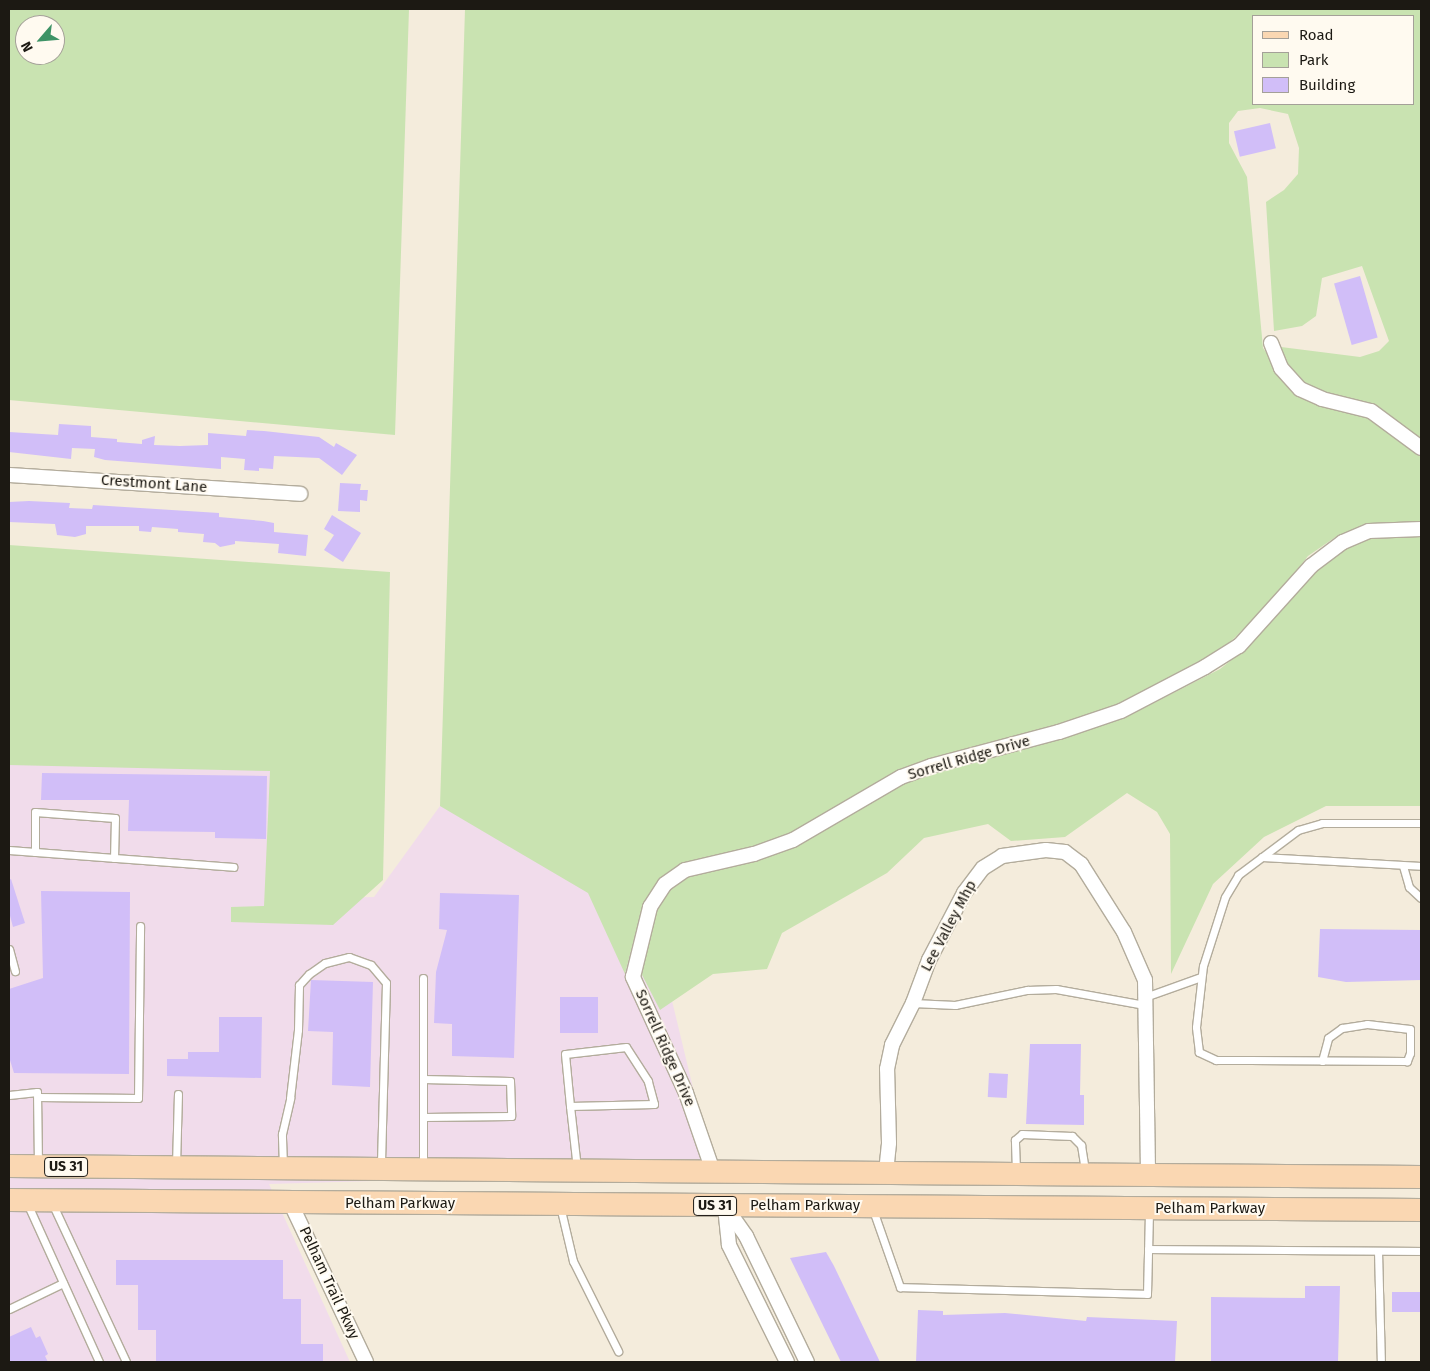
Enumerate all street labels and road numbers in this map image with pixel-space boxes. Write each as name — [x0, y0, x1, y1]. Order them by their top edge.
street label: Crestmont Lane — [100, 471, 208, 497]
street label: Sorrell Ridge Drive — [906, 732, 1032, 784]
street label: Lee Valley Mhp — [917, 877, 981, 975]
street label: Sorrell Ridge Drive — [631, 987, 699, 1109]
road number: US 31 — [44, 1156, 88, 1178]
road number: US 31 — [692, 1194, 738, 1218]
street label: Pelham Parkway — [345, 1195, 455, 1213]
street label: Pelham Parkway — [750, 1197, 860, 1215]
street label: Pelham Parkway — [1155, 1200, 1265, 1218]
street label: Pelham Trail Pkwy — [295, 1224, 363, 1342]

